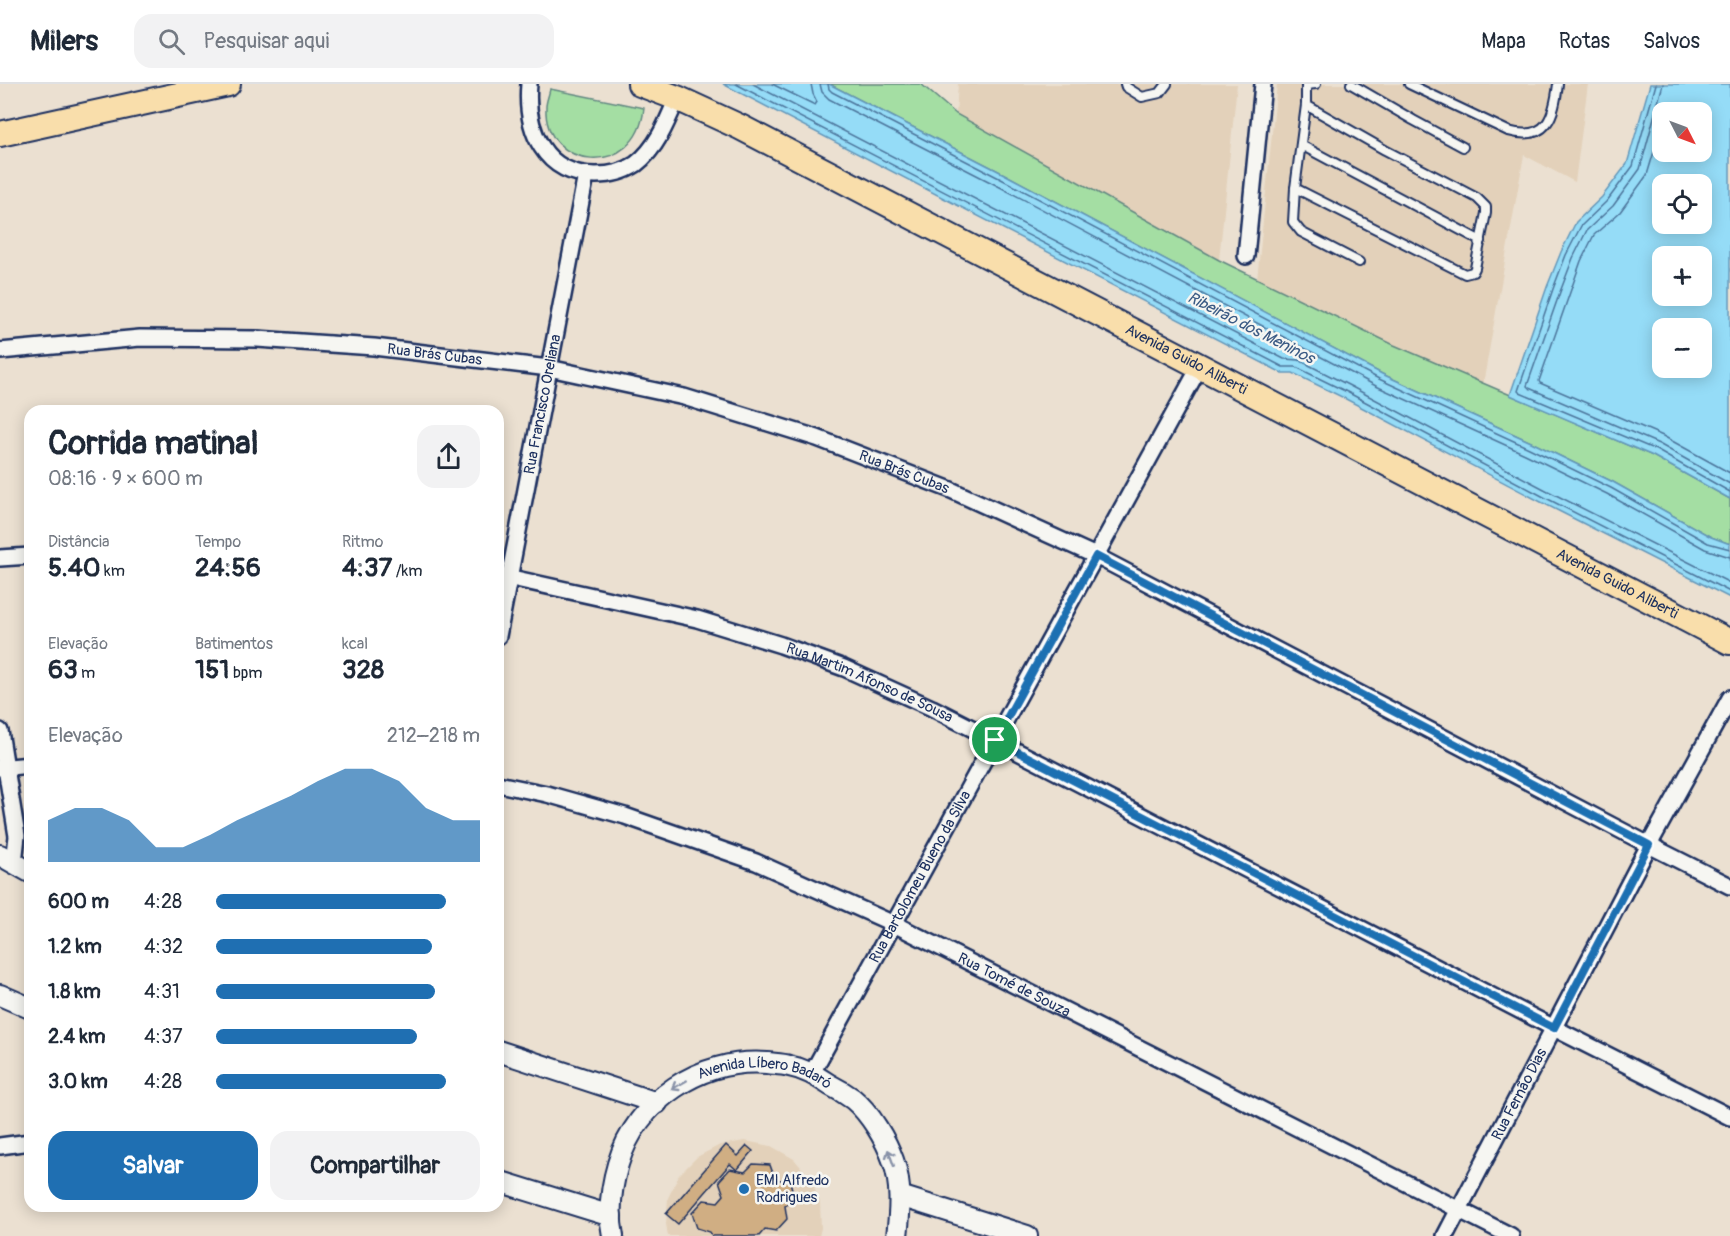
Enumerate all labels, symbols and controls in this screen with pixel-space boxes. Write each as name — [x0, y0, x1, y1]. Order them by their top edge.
search box — [134, 14, 554, 68]
text: Milers — [30, 24, 98, 59]
icon: search — [155, 25, 188, 58]
text: Pesquisar aqui — [203, 27, 329, 55]
text: Mapa — [1481, 28, 1526, 55]
text: Rotas — [1559, 28, 1610, 55]
text: Salvos — [1643, 28, 1700, 55]
north arrow — [1652, 102, 1712, 162]
map controls — [1652, 102, 1712, 378]
button: locate — [1652, 174, 1712, 234]
button: + — [1652, 246, 1712, 306]
water label: Ribeirão dos Meninos — [1184, 287, 1319, 369]
button: − — [1652, 318, 1712, 378]
street label: Avenida Guido Aliberti — [1122, 320, 1251, 399]
street label: Rua Francisco Oreliana — [520, 333, 565, 476]
street label: Rua Brás Cubas — [386, 339, 483, 369]
text: Corrida matinal — [48, 423, 259, 464]
button: share — [417, 425, 480, 488]
street label: Rua Brás Cubas — [856, 446, 952, 498]
text: 08:16 · 9 × 600 m — [48, 466, 203, 491]
text: Distância — [48, 532, 109, 552]
text: Tempo — [195, 532, 241, 552]
text: Ritmo — [342, 532, 383, 552]
street label: Avenida Guido Aliberti — [1553, 544, 1682, 623]
text: 5.40 — [48, 552, 101, 584]
text: 24:56 — [195, 552, 261, 584]
text: 4:37 — [342, 552, 392, 584]
text: km — [101, 561, 125, 581]
text: /km — [392, 561, 422, 581]
text: Elevação — [48, 634, 108, 654]
text: Batimentos — [195, 634, 273, 654]
text: kcal — [342, 634, 368, 654]
street label: Rua Martim Afonso de Sousa — [784, 638, 956, 727]
text: 63 — [48, 654, 78, 686]
text: 151 — [195, 654, 229, 686]
text: 328 — [342, 654, 384, 686]
text: m — [78, 663, 95, 683]
text: bpm — [229, 663, 263, 683]
pin — [969, 714, 1020, 765]
text: Elevação — [48, 723, 123, 748]
text: 212–218 m — [387, 723, 480, 748]
icon: arrive — [978, 723, 1011, 756]
street label: Rua Bartolomeu Bueno da Silva — [865, 787, 975, 966]
text: 600 m — [48, 889, 109, 914]
text: 4:28 — [144, 889, 182, 914]
text: 1.2 km — [48, 934, 102, 959]
text: 4:32 — [144, 934, 183, 959]
street label: Rua Tomé de Souza — [955, 948, 1074, 1021]
text: 1.8 km — [48, 979, 101, 1004]
text: 4:31 — [144, 979, 180, 1004]
text: 2.4 km — [48, 1024, 106, 1049]
text: 4:37 — [144, 1024, 183, 1049]
street label: Rua Fernão Dias — [1487, 1045, 1551, 1143]
street label: Avenida Líbero Badaró — [694, 1053, 836, 1093]
text: 3.0 km — [48, 1069, 108, 1094]
text: 4:28 — [144, 1069, 182, 1094]
one-way arrow — [671, 1080, 689, 1091]
button: Salvar — [48, 1131, 258, 1200]
button: Compartilhar — [270, 1131, 480, 1200]
one-way arrow — [885, 1149, 896, 1168]
place label: EMI Alfredo Rodrigues — [756, 1171, 829, 1207]
marker: EMI Alfredo Rodrigues — [737, 1182, 751, 1196]

